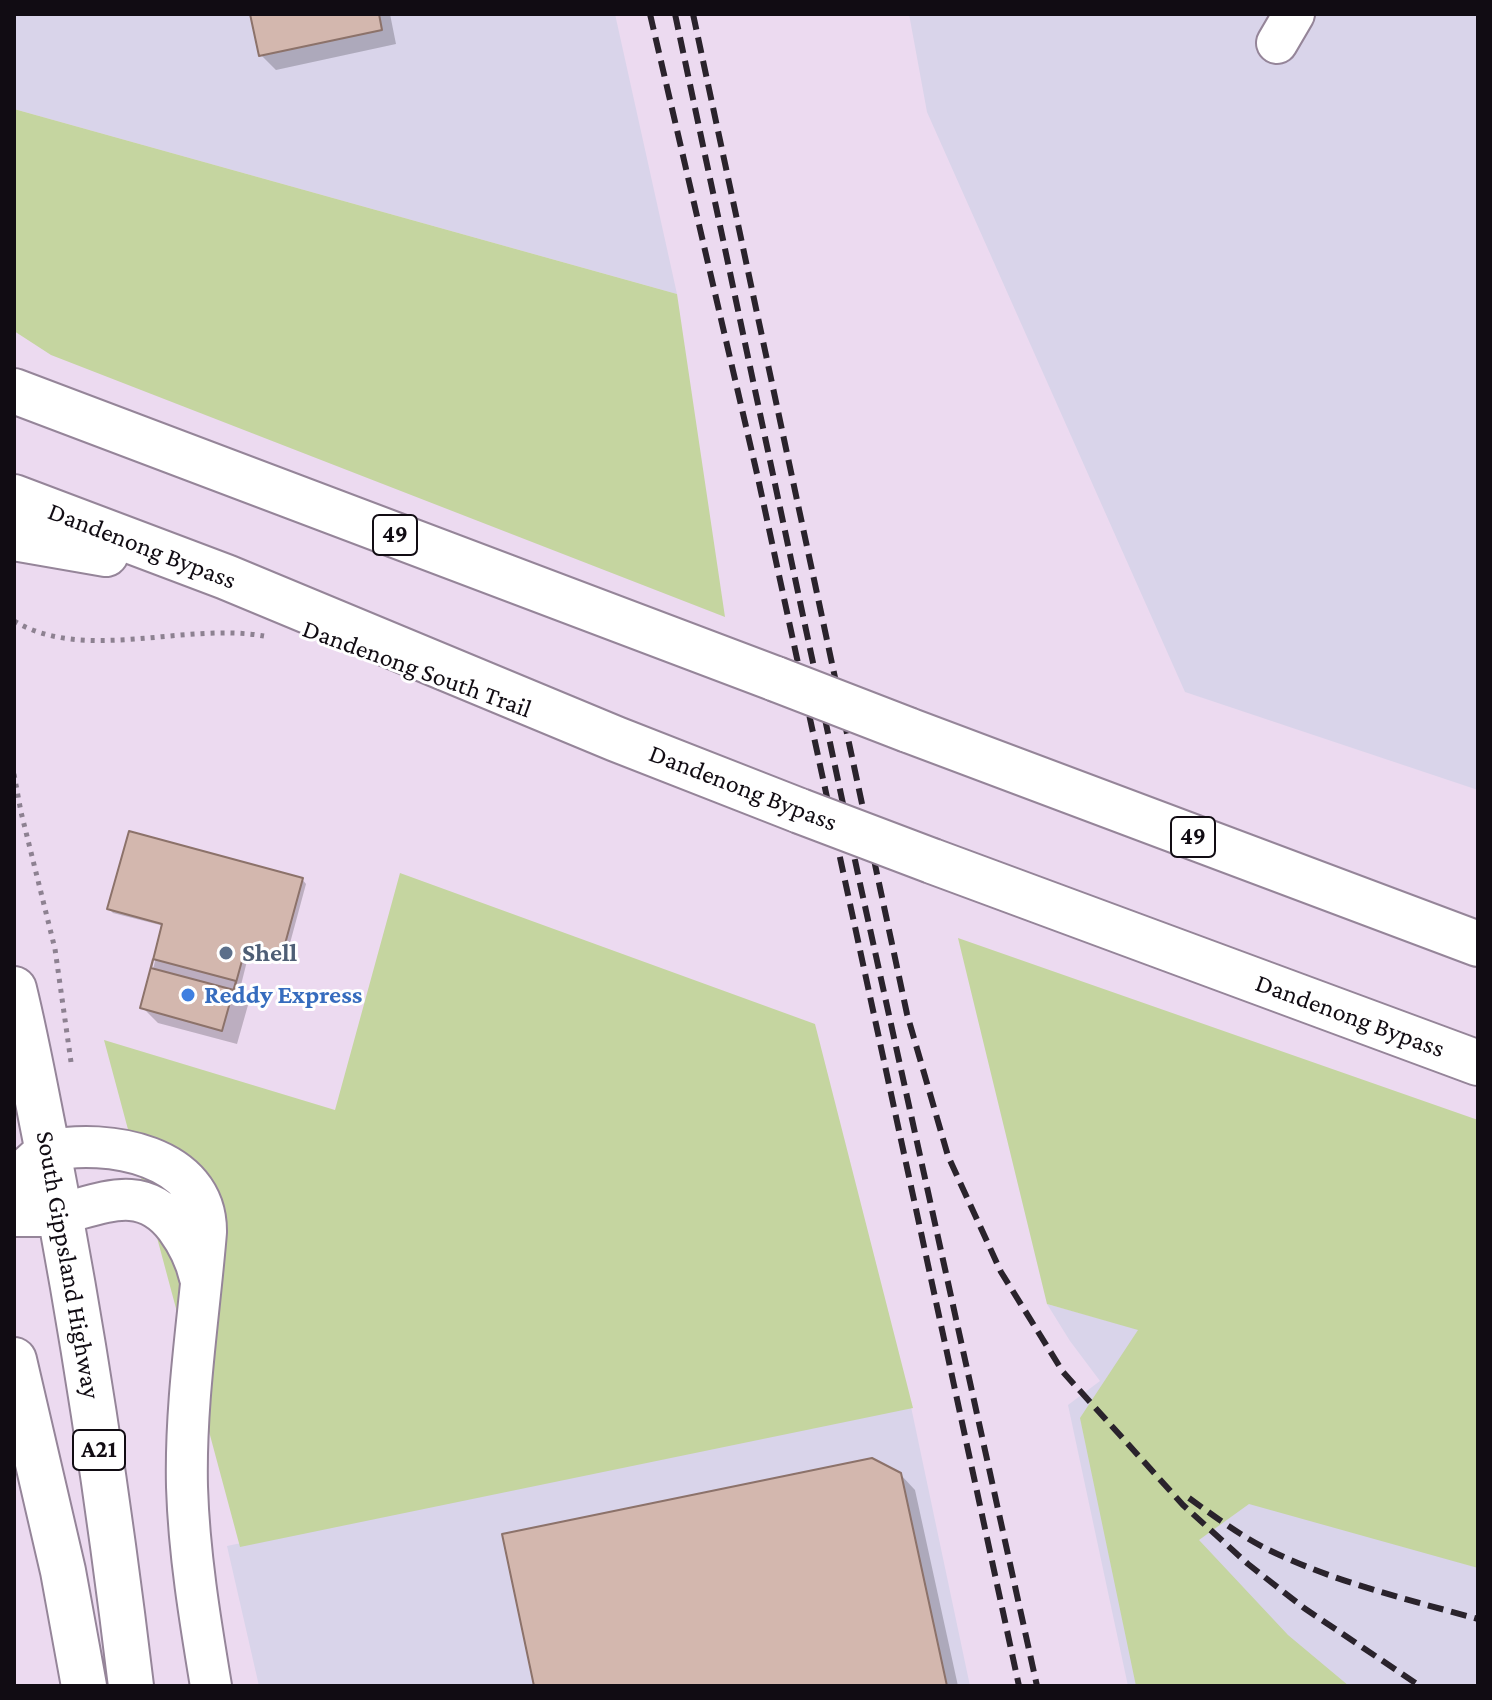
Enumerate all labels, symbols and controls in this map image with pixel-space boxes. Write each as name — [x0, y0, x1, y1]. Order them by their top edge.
street label: Dandenong Bypass — [44, 496, 240, 596]
road number: 49 — [373, 515, 417, 555]
street label: Dandenong South Trail — [298, 613, 536, 725]
street label: Dandenong Bypass — [645, 738, 841, 838]
road number: 49 — [1171, 817, 1215, 857]
place label: Shell — [242, 937, 297, 969]
marker: Shell — [217, 944, 235, 962]
street label: Dandenong Bypass — [1251, 967, 1449, 1065]
place label: Reddy Express — [204, 979, 362, 1011]
marker: Reddy Express — [179, 986, 197, 1004]
street label: South Gippsland Highway — [29, 1129, 107, 1401]
road number: A21 — [73, 1430, 125, 1470]

